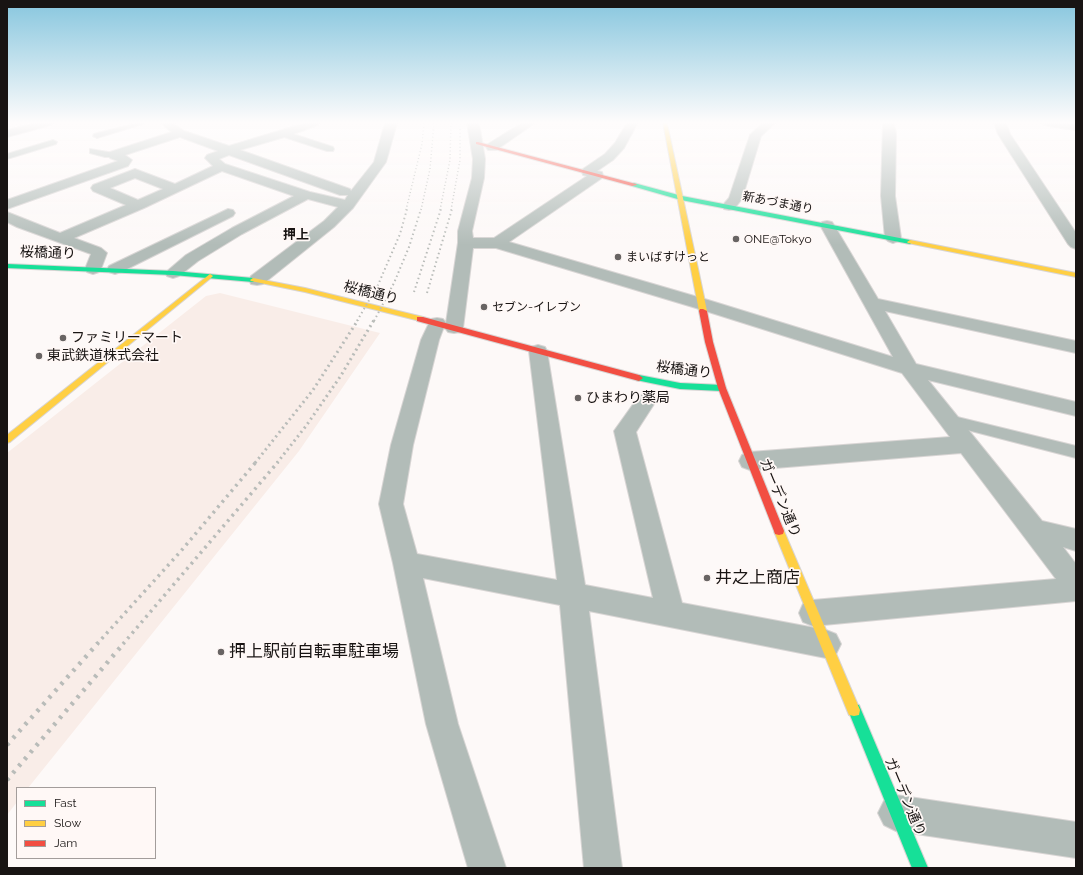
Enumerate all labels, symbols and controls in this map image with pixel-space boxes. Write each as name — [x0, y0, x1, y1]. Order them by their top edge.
street label: 新あづま通り — [741, 189, 815, 217]
district label: 押上 — [283, 227, 309, 243]
place label: ONE@Tokyo — [744, 232, 812, 246]
marker: ONE@Tokyo — [731, 234, 741, 244]
street label: 桜橋通り — [20, 244, 76, 262]
place label: まいばすけっと — [626, 250, 710, 264]
marker: まいばすけっと — [613, 252, 623, 262]
street label: 桜橋通り — [342, 278, 400, 308]
place label: セブン-イレブン — [492, 300, 581, 314]
marker: セブン-イレブン — [479, 302, 489, 312]
place label: ファミリーマート — [71, 330, 183, 346]
marker: ファミリーマート — [58, 333, 68, 343]
place label: 東武鉄道株式会社 — [47, 348, 159, 364]
marker: 東武鉄道株式会社 — [34, 351, 44, 361]
street label: 桜橋通り — [655, 358, 713, 382]
place label: ひまわり薬局 — [586, 390, 670, 406]
marker: ひまわり薬局 — [573, 393, 583, 403]
street label: ガーデン通り — [756, 456, 804, 540]
place label: 井之上商店 — [715, 568, 800, 588]
marker: 井之上商店 — [702, 573, 712, 583]
place label: 押上駅前自転車駐車場 — [229, 642, 399, 662]
marker: 押上駅前自転車駐車場 — [216, 647, 226, 657]
street label: ガーデン通り — [881, 755, 929, 839]
legend — [16, 787, 156, 859]
text: Fast — [54, 796, 77, 810]
text: Slow — [54, 816, 81, 830]
text: Jam — [54, 836, 77, 850]

